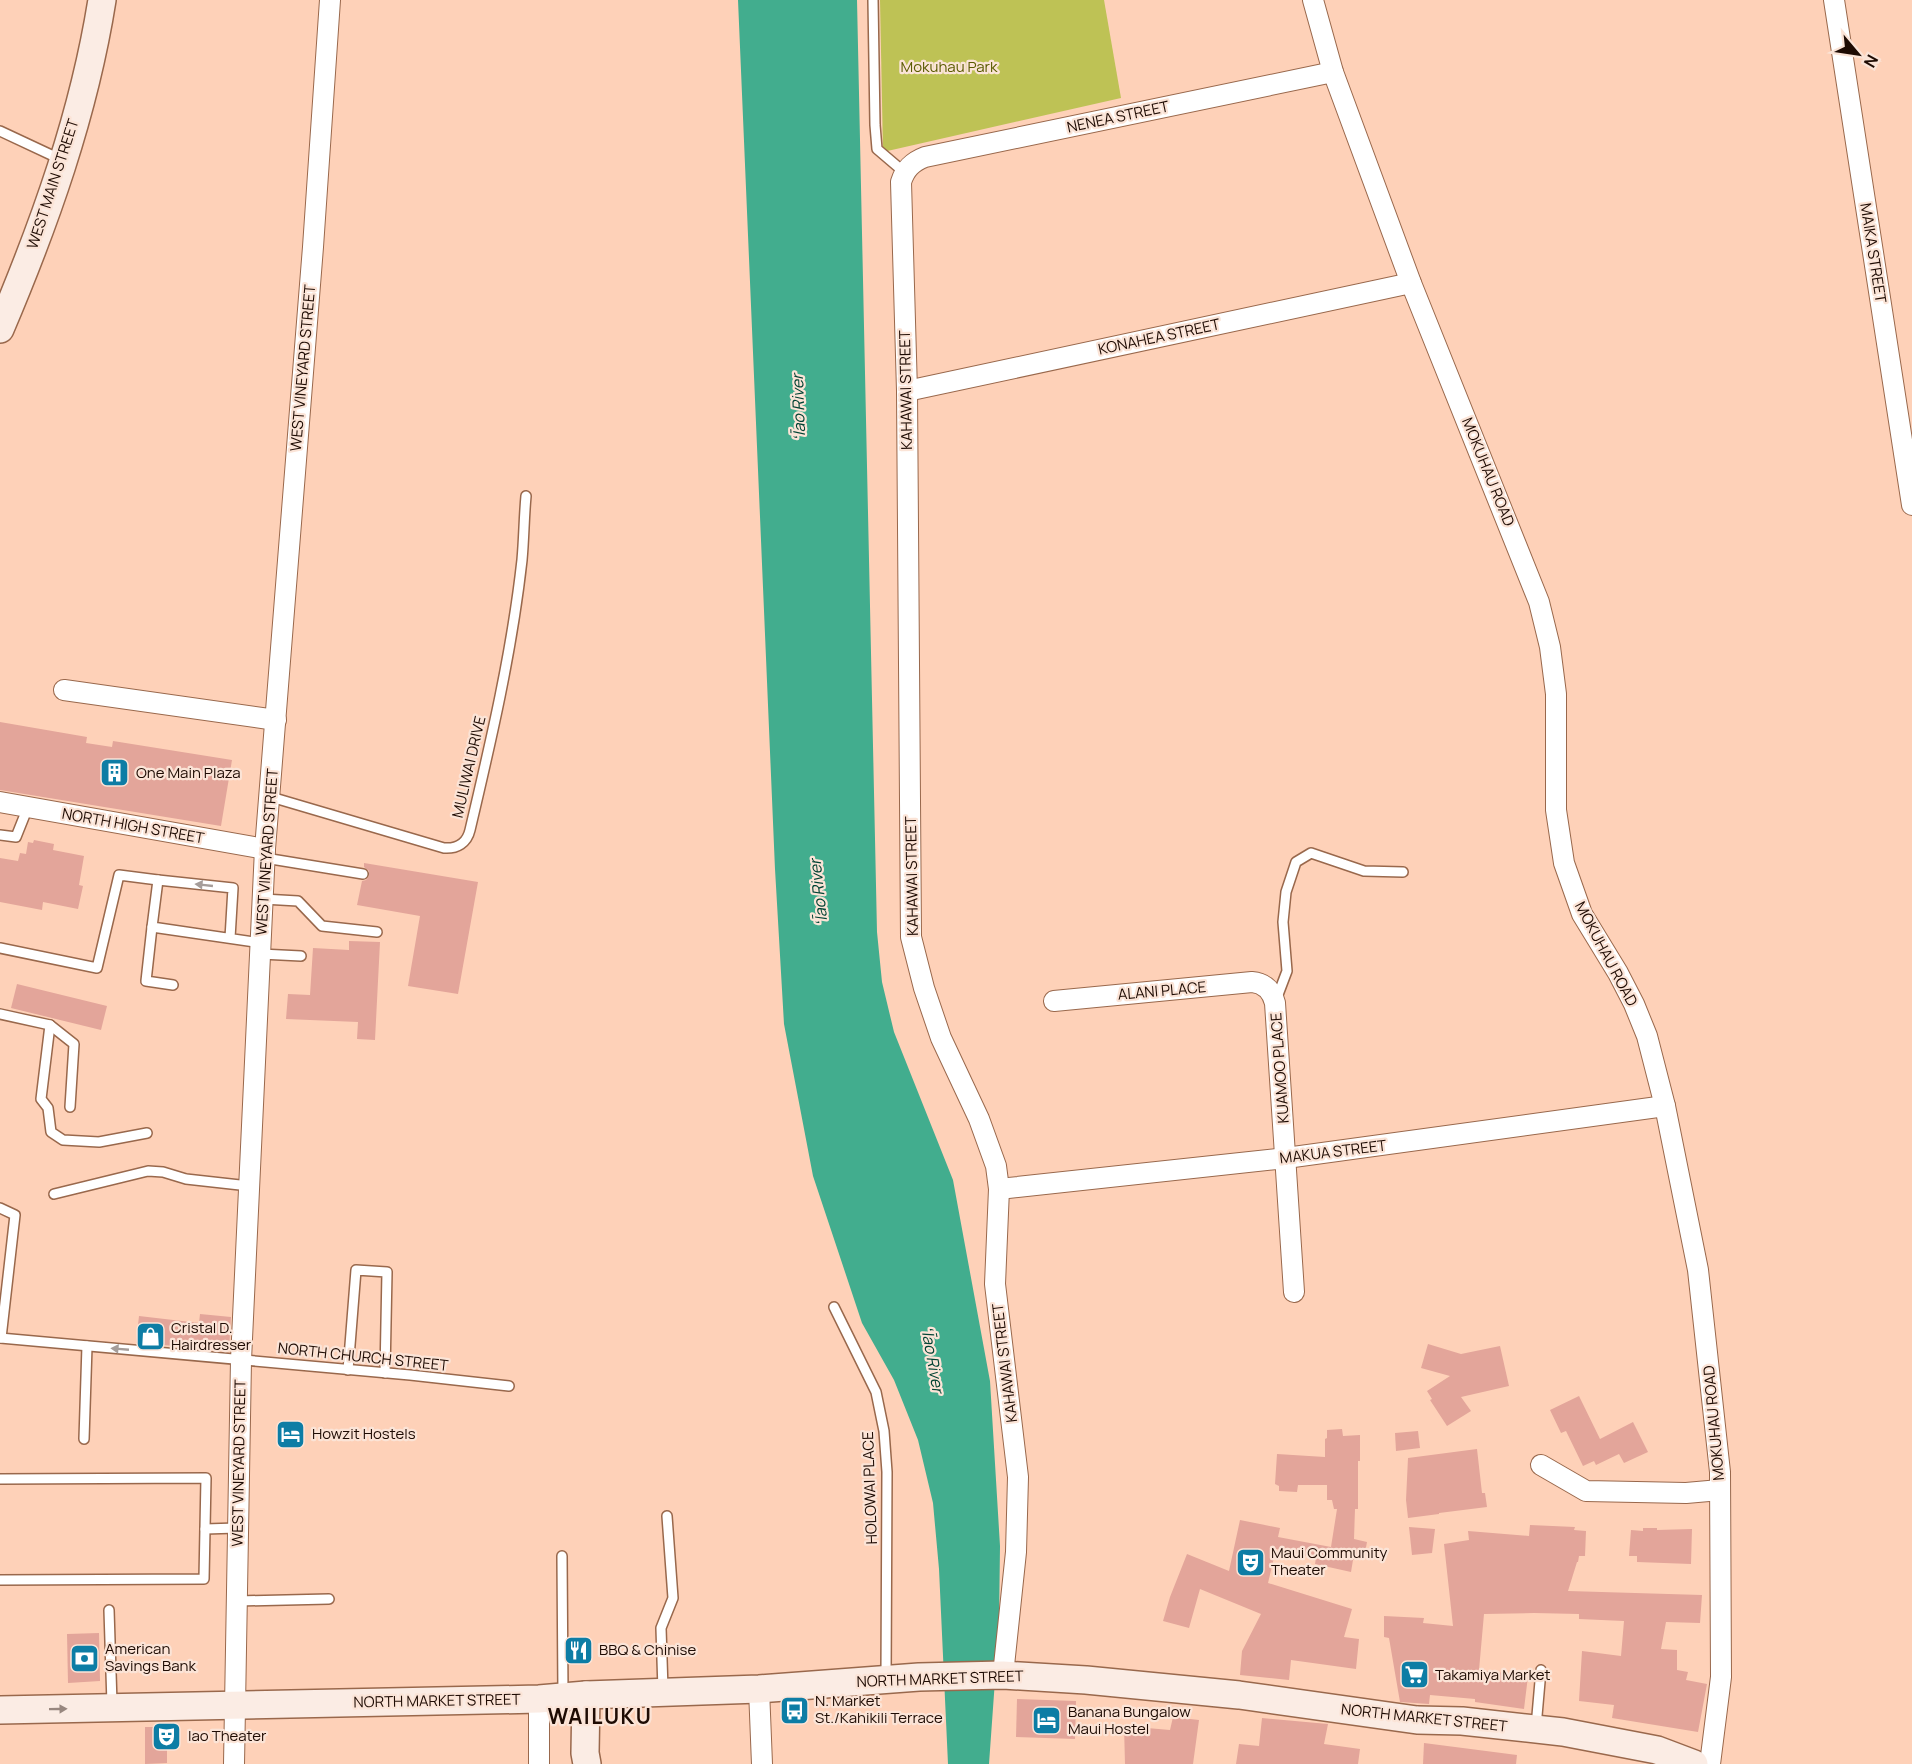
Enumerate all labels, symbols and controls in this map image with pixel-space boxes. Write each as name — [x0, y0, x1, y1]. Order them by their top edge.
north arrow — [1828, 24, 1888, 84]
text: N — [1859, 51, 1884, 72]
park label: Mokuhau Park — [901, 56, 998, 77]
street label: NENEA STREET — [1065, 95, 1171, 138]
street label: WEST MAIN STREET — [22, 116, 83, 252]
street label: MAIKA STREET — [1855, 202, 1892, 304]
street label: WEST VINEYARD STREET — [285, 284, 320, 452]
street label: KONAHEA STREET — [1096, 313, 1222, 360]
street label: KAHAWAI STREET — [894, 330, 917, 450]
water label: ʻĪao River — [786, 372, 810, 440]
street label: MOKUHAU ROAD — [1457, 414, 1520, 529]
street label: MULIWAI DRIVE — [447, 714, 490, 820]
building icon: One Main Plaza — [99, 757, 131, 789]
place label: One Main Plaza — [136, 762, 241, 783]
street label: WEST VINEYARD STREET — [250, 768, 283, 936]
street label: NORTH HIGH STREET — [60, 803, 206, 848]
street label: KAHAWAI STREET — [900, 816, 923, 936]
water label: ʻĪao River — [803, 856, 832, 926]
one-way arrow — [194, 880, 213, 890]
street label: MOKUHAU ROAD — [1570, 898, 1643, 1010]
street label: ALANI PLACE — [1117, 976, 1207, 1005]
street label: KUAMOO PLACE — [1265, 1012, 1294, 1124]
street label: MAKUA STREET — [1278, 1135, 1388, 1168]
street label: KAHAWAI STREET — [987, 1302, 1022, 1424]
place label: Cristal D. Hairdresser — [171, 1317, 252, 1355]
shop icon: Cristal D. Hairdresser — [134, 1321, 166, 1353]
water label: ʻĪao River — [916, 1326, 950, 1396]
street label: NORTH CHURCH STREET — [277, 1337, 449, 1376]
one-way arrow — [111, 1344, 130, 1354]
street label: MOKUHAU ROAD — [1698, 1365, 1729, 1481]
street label: WEST VINEYARD STREET — [227, 1379, 250, 1547]
hotel icon: Howzit Hostels — [275, 1418, 307, 1450]
place label: Howzit Hostels — [312, 1423, 416, 1444]
street label: HOLOWAI PLACE — [857, 1431, 882, 1545]
place label: Maui Community Theater — [1271, 1542, 1388, 1580]
theatre icon: Maui Community Theater — [1234, 1546, 1266, 1578]
restaurant icon: BBQ & Chinise — [562, 1634, 594, 1666]
place label: American Savings Bank — [105, 1638, 197, 1676]
place label: BBQ & Chinise — [599, 1639, 696, 1660]
bank icon: American Savings Bank — [68, 1642, 100, 1674]
supermarket icon: Takamiya Market — [1398, 1659, 1430, 1691]
place label: Takamiya Market — [1435, 1664, 1551, 1685]
street label: NORTH MARKET STREET — [856, 1665, 1024, 1692]
street label: NORTH MARKET STREET — [353, 1689, 521, 1712]
place label: N. Market St./Kahikili Terrace — [815, 1690, 943, 1728]
bus stop icon: N. Market St./Kahikili Terrace — [778, 1694, 810, 1726]
street label: NORTH MARKET STREET — [1340, 1698, 1508, 1737]
place label: Banana Bungalow Maui Hostel — [1068, 1701, 1191, 1739]
district label: WAILUKU — [548, 1702, 652, 1730]
one-way arrow — [49, 1704, 68, 1714]
hotel icon: Banana Bungalow Maui Hostel — [1031, 1705, 1063, 1737]
theatre icon: Iao Theater — [151, 1720, 183, 1752]
place label: Iao Theater — [188, 1725, 267, 1746]

